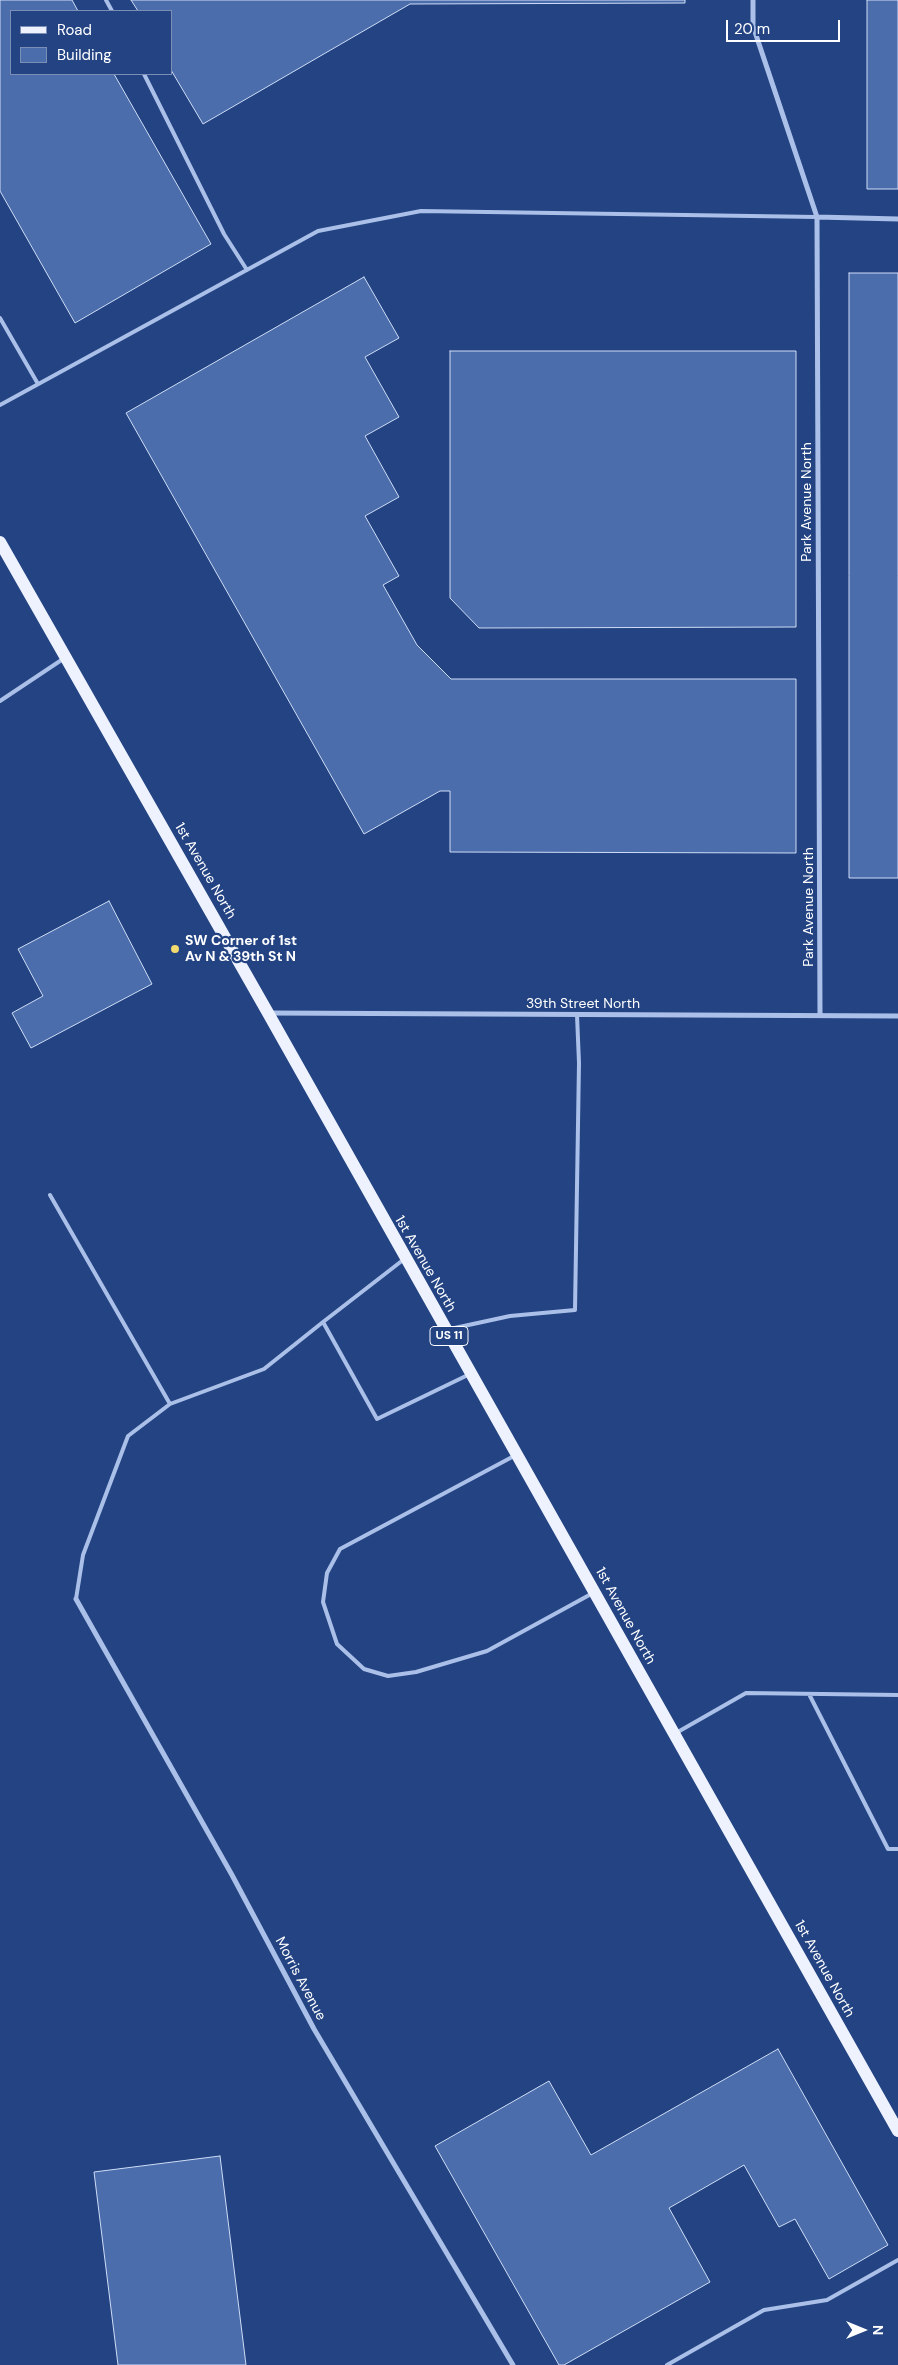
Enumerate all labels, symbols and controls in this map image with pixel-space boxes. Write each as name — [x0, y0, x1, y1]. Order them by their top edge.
legend — [10, 10, 172, 75]
scale bar — [728, 10, 842, 42]
text: 20 m — [734, 19, 770, 39]
text: Road — [57, 20, 92, 40]
text: Building — [57, 45, 112, 65]
street label: Park Avenue North — [799, 442, 815, 562]
street label: 1st Avenue North — [171, 820, 239, 922]
street label: Park Avenue North — [801, 847, 817, 967]
place label: SW Corner of 1st Av N & 39th St N — [185, 933, 297, 966]
marker: SW Corner of 1st Av N & 39th St N — [169, 943, 181, 955]
street label: 39th Street North — [526, 996, 640, 1012]
street label: 1st Avenue North — [391, 1213, 459, 1315]
road number: US 11 — [430, 1326, 468, 1345]
street label: 1st Avenue North — [591, 1565, 659, 1667]
street label: 1st Avenue North — [790, 1918, 858, 2020]
street label: Morris Avenue — [271, 1934, 329, 2024]
north arrow — [838, 2305, 888, 2355]
text: N — [869, 2325, 887, 2335]

